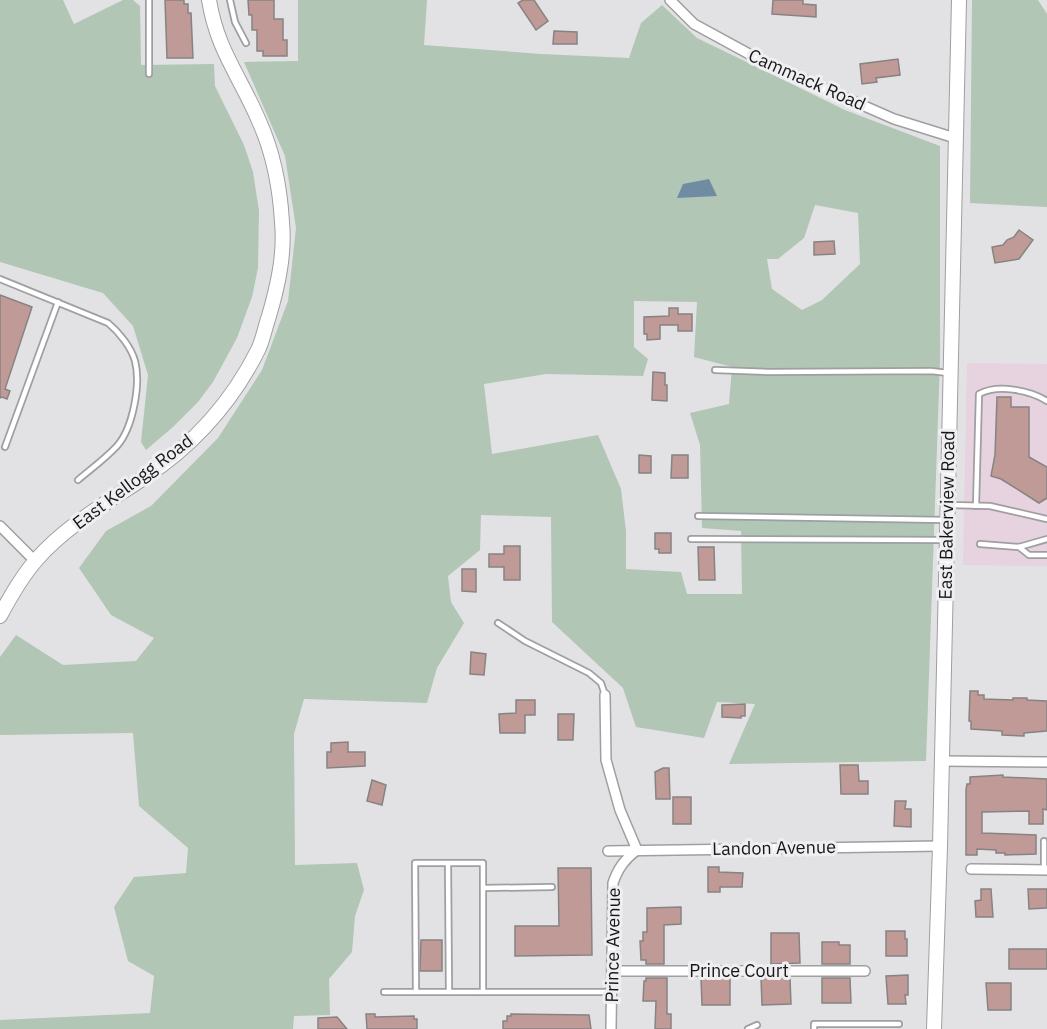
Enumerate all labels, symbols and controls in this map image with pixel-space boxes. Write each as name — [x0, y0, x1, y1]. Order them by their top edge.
street label: Cammack Road — [745, 43, 869, 116]
street label: East Kellogg Road — [68, 429, 197, 534]
street label: East Bakerview Road — [934, 430, 959, 600]
street label: Landon Avenue — [712, 835, 836, 860]
street label: Prince Avenue — [600, 887, 625, 1003]
street label: Prince Court — [689, 959, 789, 982]

